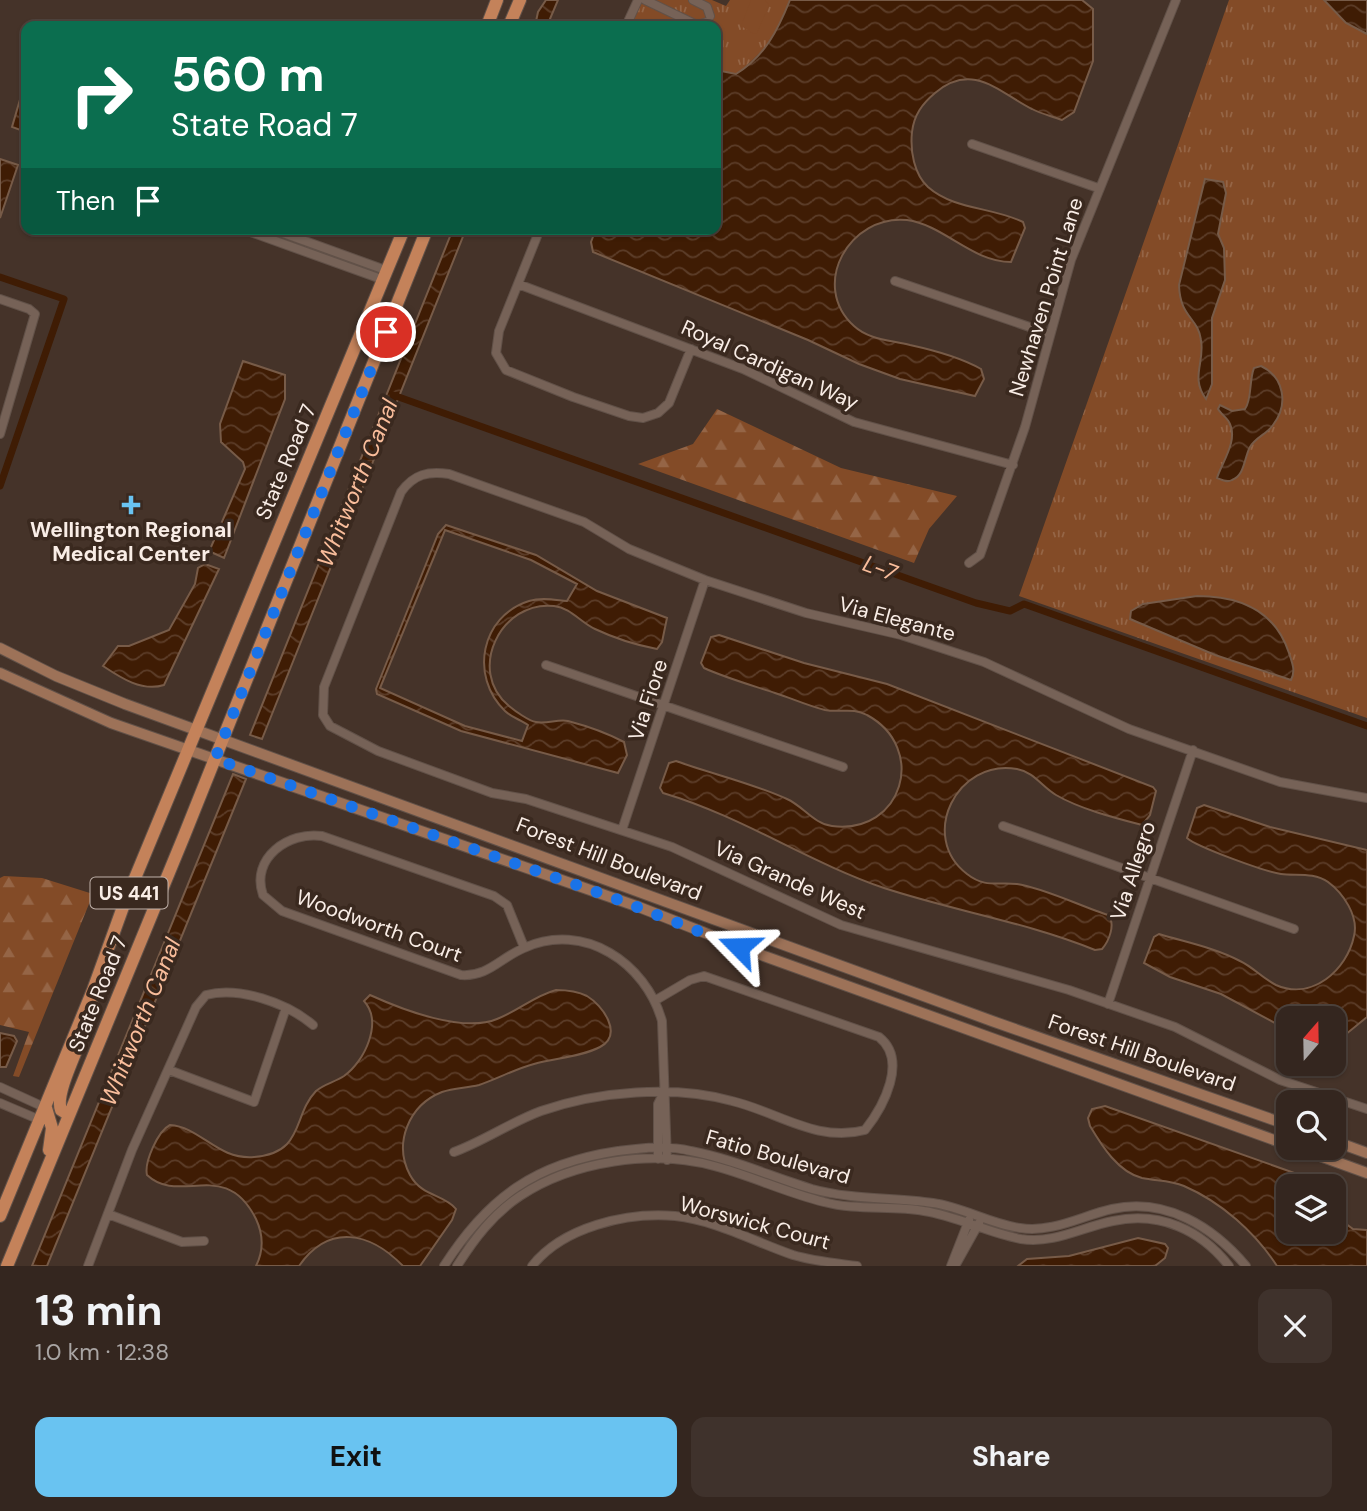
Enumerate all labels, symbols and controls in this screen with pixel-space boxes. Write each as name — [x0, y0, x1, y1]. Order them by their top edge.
text: 560 m — [171, 42, 325, 106]
icon: right — [56, 49, 147, 140]
text: State Road 7 — [171, 104, 358, 146]
icon: arrive — [129, 182, 167, 220]
text: Then — [56, 184, 115, 218]
street label: Newhaven Point Lane — [1002, 194, 1090, 400]
pin — [356, 302, 416, 362]
icon: arrive — [367, 313, 405, 351]
street label: Royal Cardigan Way — [677, 313, 863, 417]
water label: Whitworth Canal — [310, 394, 405, 571]
street label: State Road 7 — [249, 400, 323, 524]
marker: Wellington Regional Medical Center — [121, 495, 141, 515]
place label: Wellington Regional Medical Center — [30, 516, 232, 568]
water label: L-7 — [859, 548, 903, 588]
street label: Via Elegante — [836, 590, 958, 648]
street label: Via Fiore — [622, 656, 674, 744]
street label: Forest Hill Boulevard — [512, 811, 706, 907]
street label: Via Allegro — [1104, 818, 1162, 924]
street label: Via Grande West — [710, 834, 870, 926]
road number: US 441 — [90, 878, 168, 908]
street label: Woodworth Court — [292, 883, 466, 969]
position arrow — [702, 910, 776, 984]
street label: State Road 7 — [62, 932, 134, 1056]
water label: Whitworth Canal — [93, 933, 188, 1110]
north arrow — [1276, 1006, 1346, 1076]
map controls — [1276, 1006, 1346, 1244]
street label: Forest Hill Boulevard — [1045, 1008, 1239, 1098]
button: search — [1276, 1090, 1346, 1160]
street label: Fatio Boulevard — [703, 1123, 853, 1191]
button: layers — [1276, 1174, 1346, 1244]
street label: Worswick Court — [677, 1189, 833, 1257]
text: 13 min — [35, 1283, 162, 1338]
button: close — [1258, 1289, 1332, 1363]
text: 1.0 km · 12:38 — [35, 1337, 169, 1367]
button: Exit — [35, 1417, 677, 1497]
button: Share — [691, 1417, 1332, 1497]

